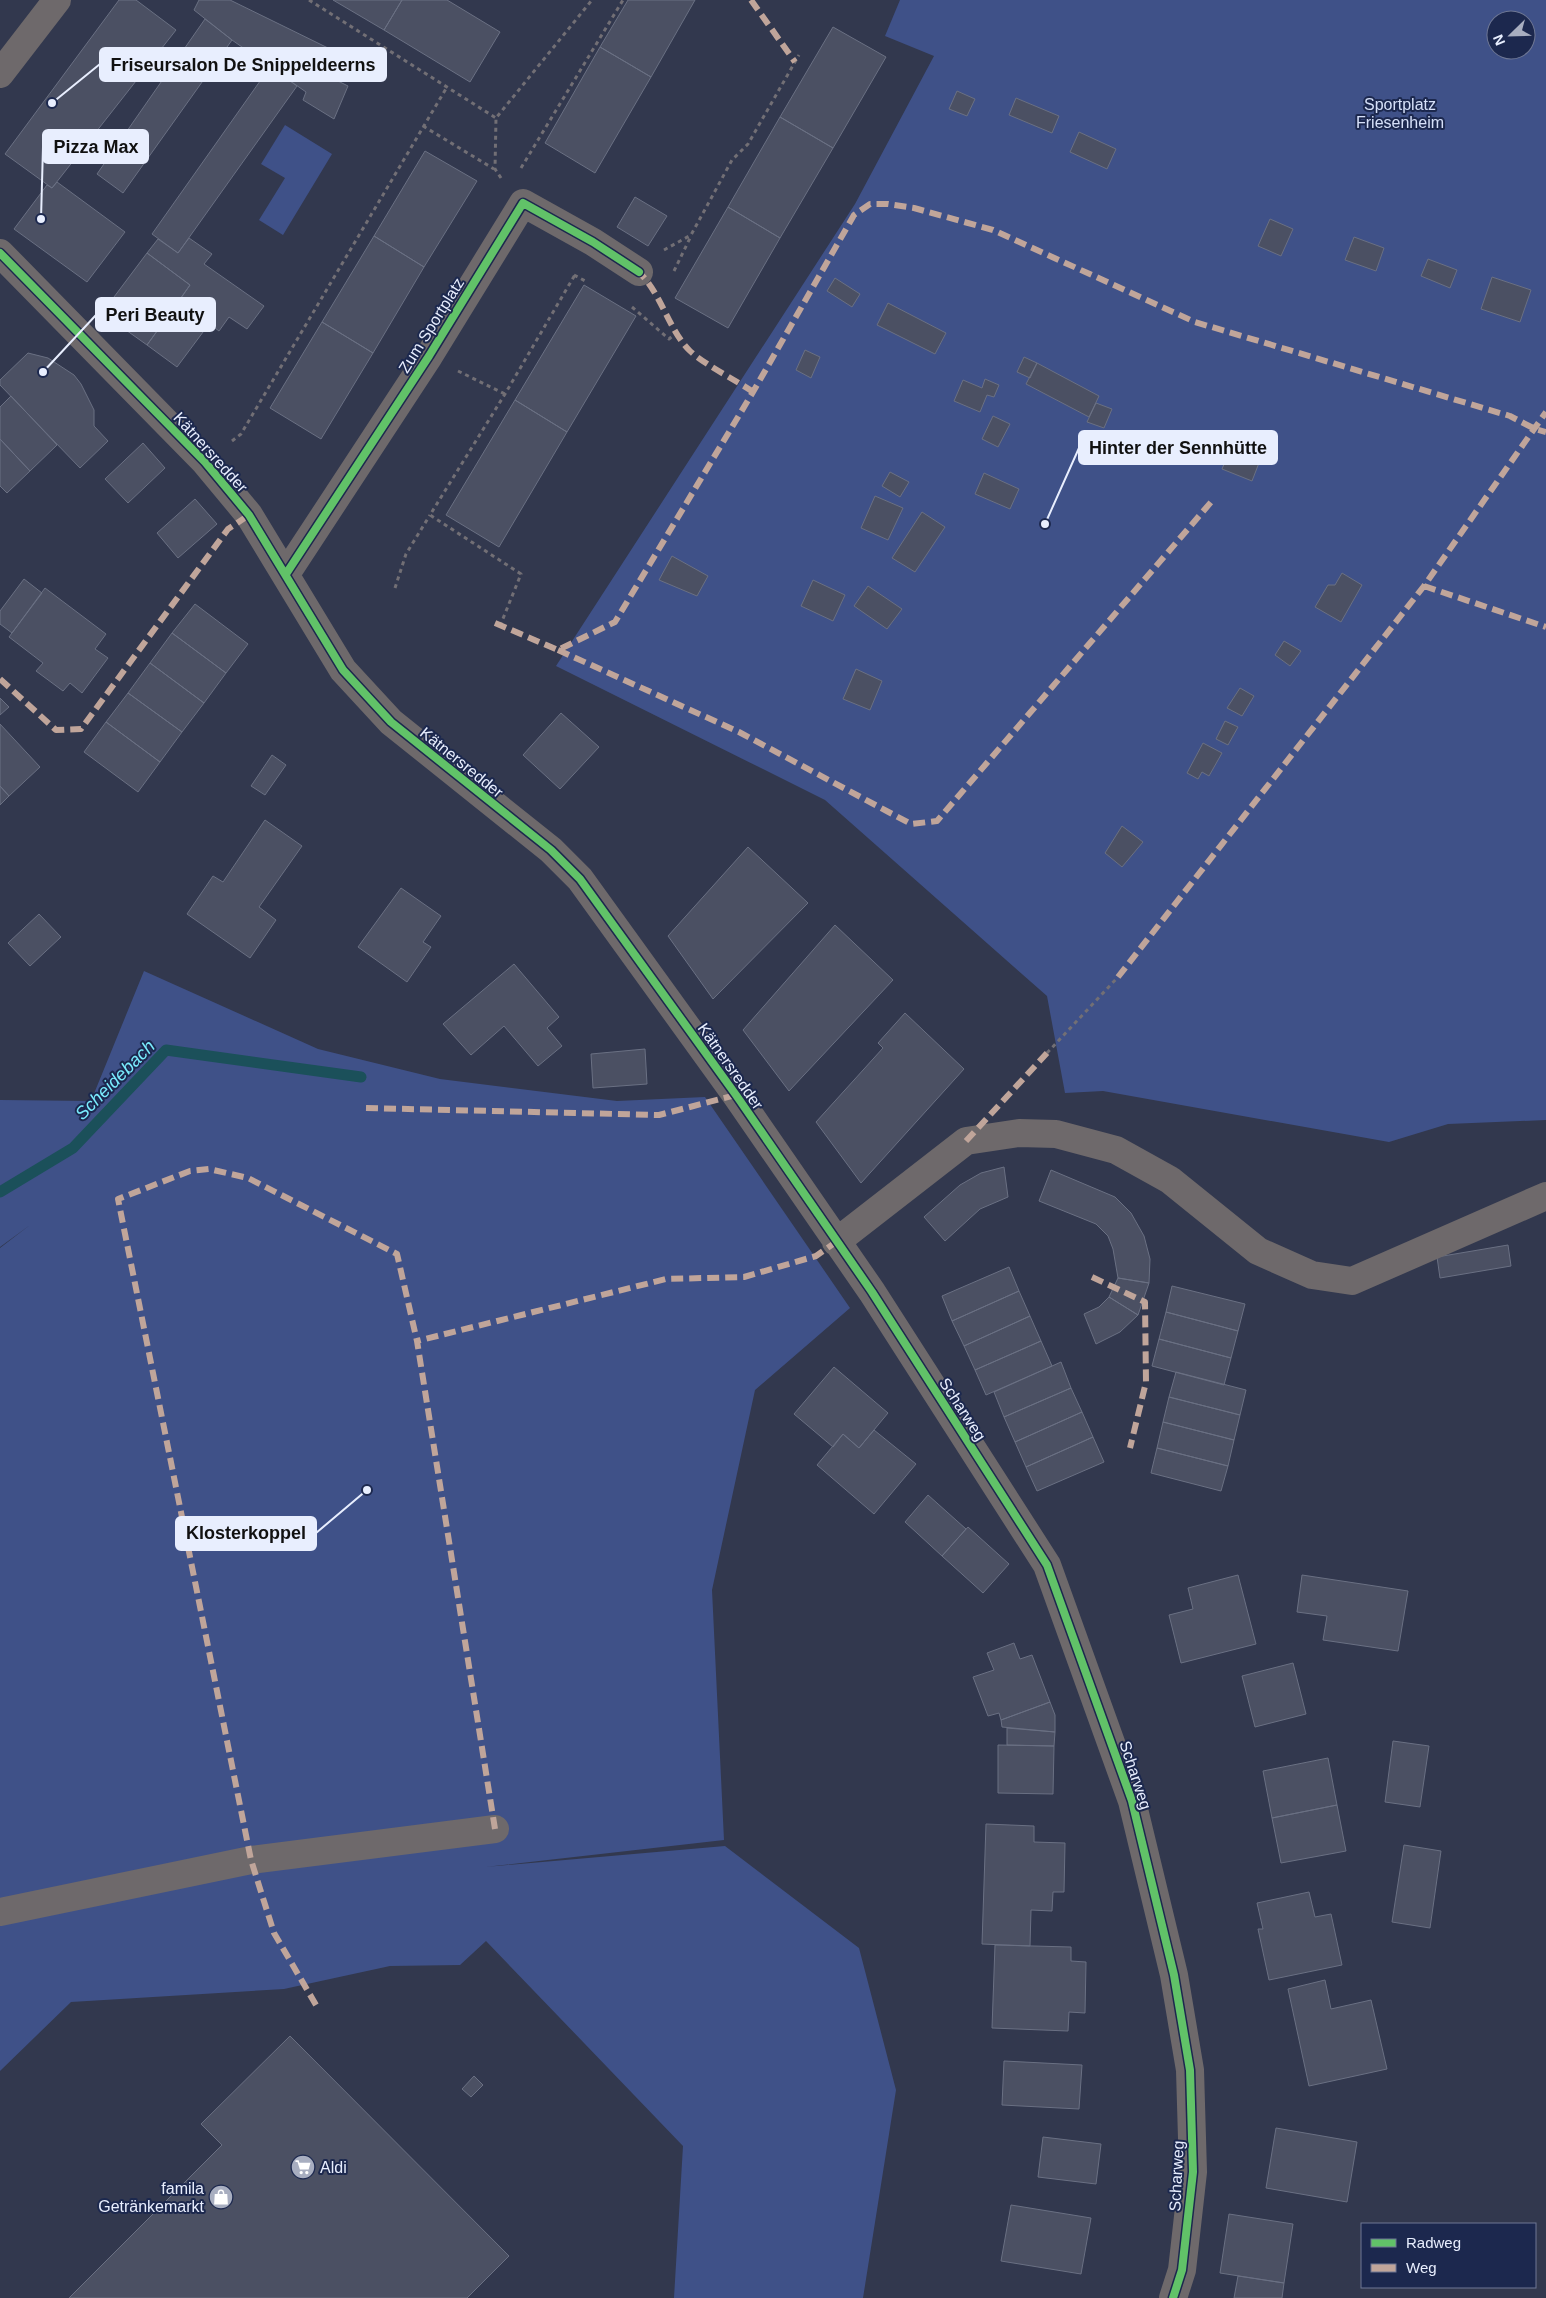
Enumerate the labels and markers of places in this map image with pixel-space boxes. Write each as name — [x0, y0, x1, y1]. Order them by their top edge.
callout: Friseursalon De Snippeldeerns — [100, 48, 386, 81]
callout: Pizza Max — [43, 130, 148, 163]
callout: Peri Beauty — [96, 298, 215, 331]
callout: Hinter der Sennhütte — [1079, 431, 1277, 464]
callout: Klosterkoppel — [176, 1517, 316, 1550]
supermarket icon: Aldi — [290, 2154, 316, 2180]
place label: Aldi — [320, 2159, 347, 2176]
place label: famila Getränkemarkt — [98, 2180, 205, 2215]
shop icon: famila Getränkemarkt — [208, 2184, 234, 2210]

